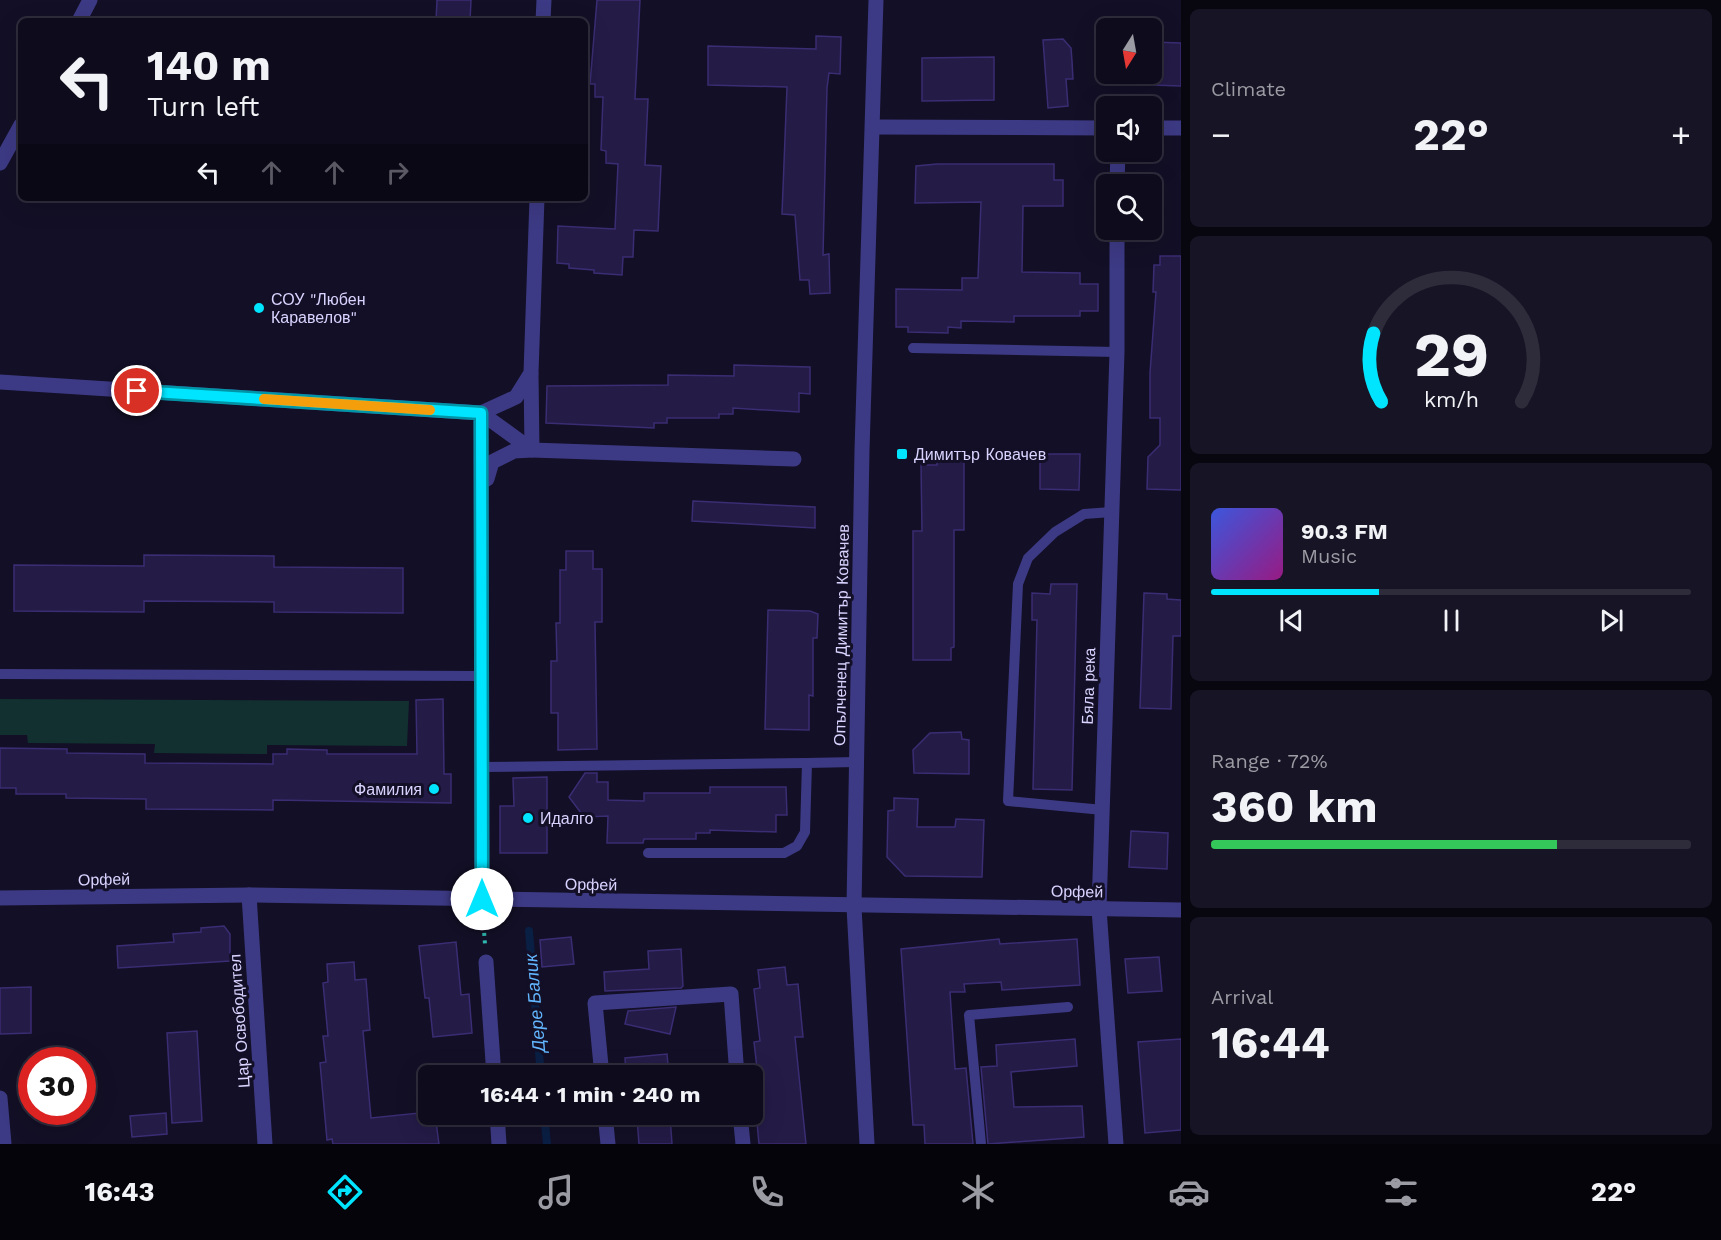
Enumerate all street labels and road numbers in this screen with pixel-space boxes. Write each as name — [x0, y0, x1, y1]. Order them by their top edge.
street label: Опълченец Димитър Ковачев — [830, 524, 853, 746]
street label: Бяла река — [1078, 647, 1099, 725]
street label: Орфей — [78, 870, 130, 889]
street label: Орфей — [565, 875, 617, 894]
street label: Орфей — [1051, 882, 1103, 901]
street label: Цар Освободител — [225, 953, 254, 1088]

